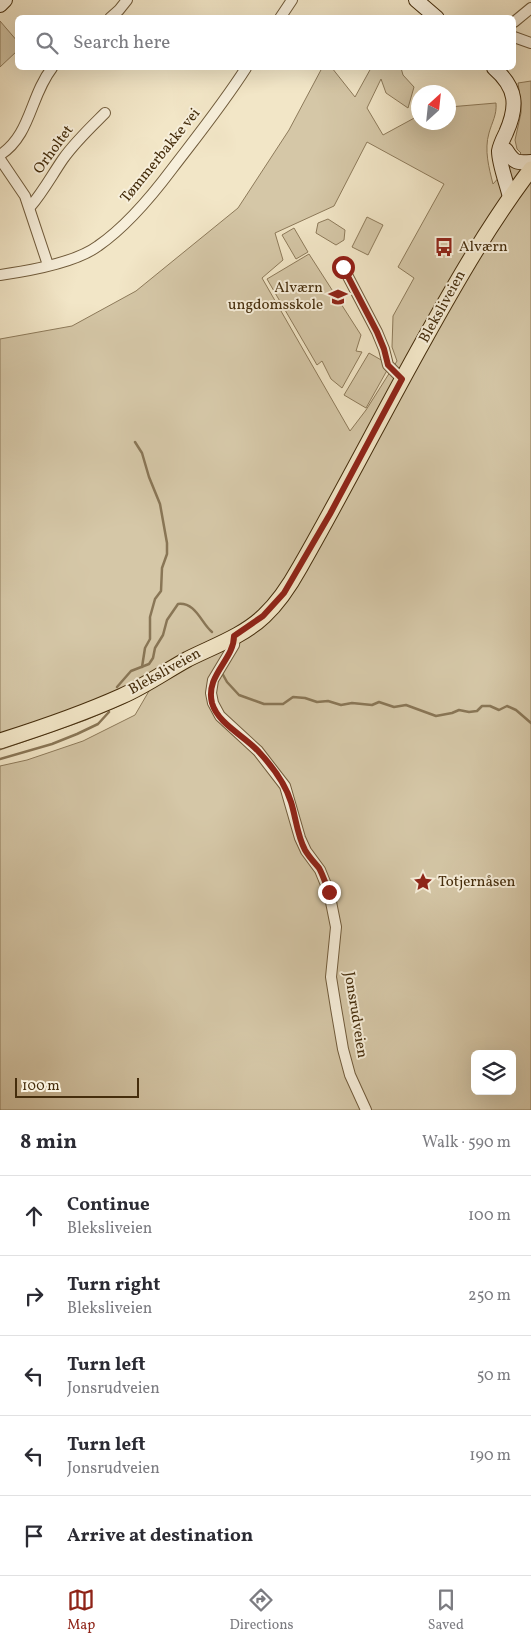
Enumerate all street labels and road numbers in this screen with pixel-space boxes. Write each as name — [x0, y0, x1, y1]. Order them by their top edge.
street label: Tømmerbakke vei — [116, 104, 206, 208]
street label: Orholtet — [29, 121, 79, 179]
street label: Bleksliveien — [414, 267, 472, 347]
street label: Bleksliveien — [125, 643, 205, 701]
street label: Jonsrudveien — [338, 970, 372, 1060]

